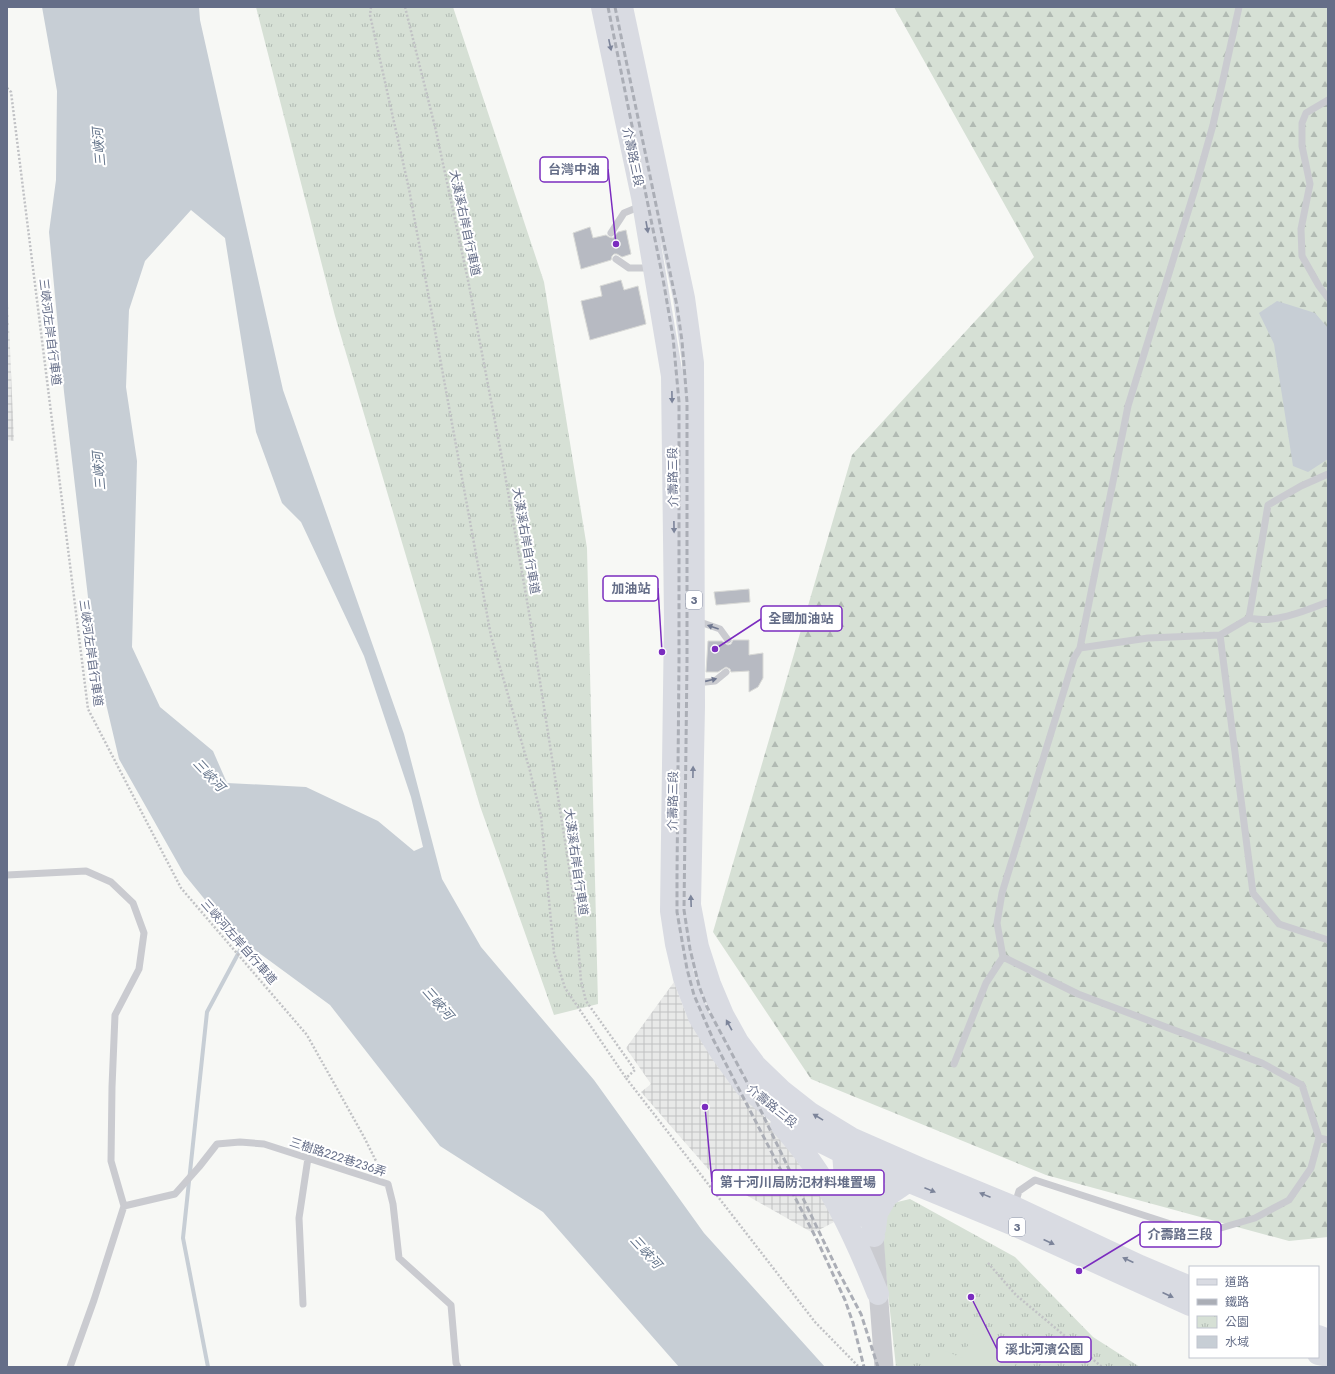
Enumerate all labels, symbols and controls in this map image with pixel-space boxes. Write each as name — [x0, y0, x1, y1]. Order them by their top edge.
one-way arrow — [607, 39, 613, 51]
water label: 三峽河 — [88, 124, 110, 167]
street label: 介壽路三段 — [618, 126, 648, 188]
callout: 台灣中油 — [540, 157, 608, 182]
text: 台灣中油 — [548, 160, 600, 179]
street label: 大漢溪右岸自行車道 — [445, 168, 485, 278]
one-way arrow — [644, 221, 650, 233]
street label: 三峽河左岸自行車道 — [34, 277, 66, 387]
one-way arrow — [669, 391, 676, 403]
street label: 介壽路三段 — [663, 447, 683, 507]
water label: 三峽河 — [88, 448, 110, 491]
street label: 大漢溪右岸自行車道 — [508, 486, 544, 596]
one-way arrow — [671, 521, 677, 534]
callout: 加油站 — [603, 576, 658, 601]
text: 加油站 — [611, 579, 651, 598]
road number: 3 — [686, 591, 702, 609]
street label: 三峽河左岸自行車道 — [75, 598, 107, 708]
callout: 全國加油站 — [761, 606, 842, 631]
text: 全國加油站 — [768, 609, 834, 628]
one-way arrow — [707, 624, 719, 630]
one-way arrow — [705, 677, 718, 683]
water label: 三峽河 — [189, 754, 231, 798]
one-way arrow — [690, 765, 696, 778]
street label: 介壽路三段 — [663, 771, 683, 831]
street label: 大漢溪右岸自行車道 — [560, 807, 592, 917]
street label: 三峽河左岸自行車道 — [197, 895, 281, 989]
one-way arrow — [687, 895, 694, 908]
water label: 三峽河 — [418, 982, 460, 1026]
one-way arrow — [725, 1019, 732, 1031]
street label: 介壽路三段 — [743, 1080, 801, 1132]
one-way arrow — [812, 1114, 824, 1121]
street label: 三樹路222巷236弄 — [287, 1133, 389, 1181]
callout: 第十河川局防氾材料堆置場 — [712, 1170, 884, 1195]
text: 第十河川局防氾材料堆置場 — [720, 1173, 876, 1192]
one-way arrow — [925, 1187, 937, 1193]
one-way arrow — [978, 1191, 990, 1197]
road number: 3 — [1009, 1218, 1025, 1236]
callout: 介壽路三段 — [1140, 1222, 1221, 1247]
text: 介壽路三段 — [1147, 1225, 1213, 1244]
water label: 三峽河 — [626, 1231, 668, 1275]
one-way arrow — [1044, 1239, 1056, 1245]
one-way arrow — [1123, 1257, 1134, 1263]
legend — [1189, 1266, 1319, 1358]
text: 道路 — [1225, 1273, 1249, 1291]
one-way arrow — [1162, 1292, 1173, 1298]
text: 鐵路 — [1225, 1293, 1249, 1311]
text: 公園 — [1225, 1313, 1249, 1331]
text: 水域 — [1225, 1333, 1249, 1351]
callout: 溪北河濱公園 — [997, 1337, 1091, 1362]
text: 溪北河濱公園 — [1005, 1340, 1083, 1359]

